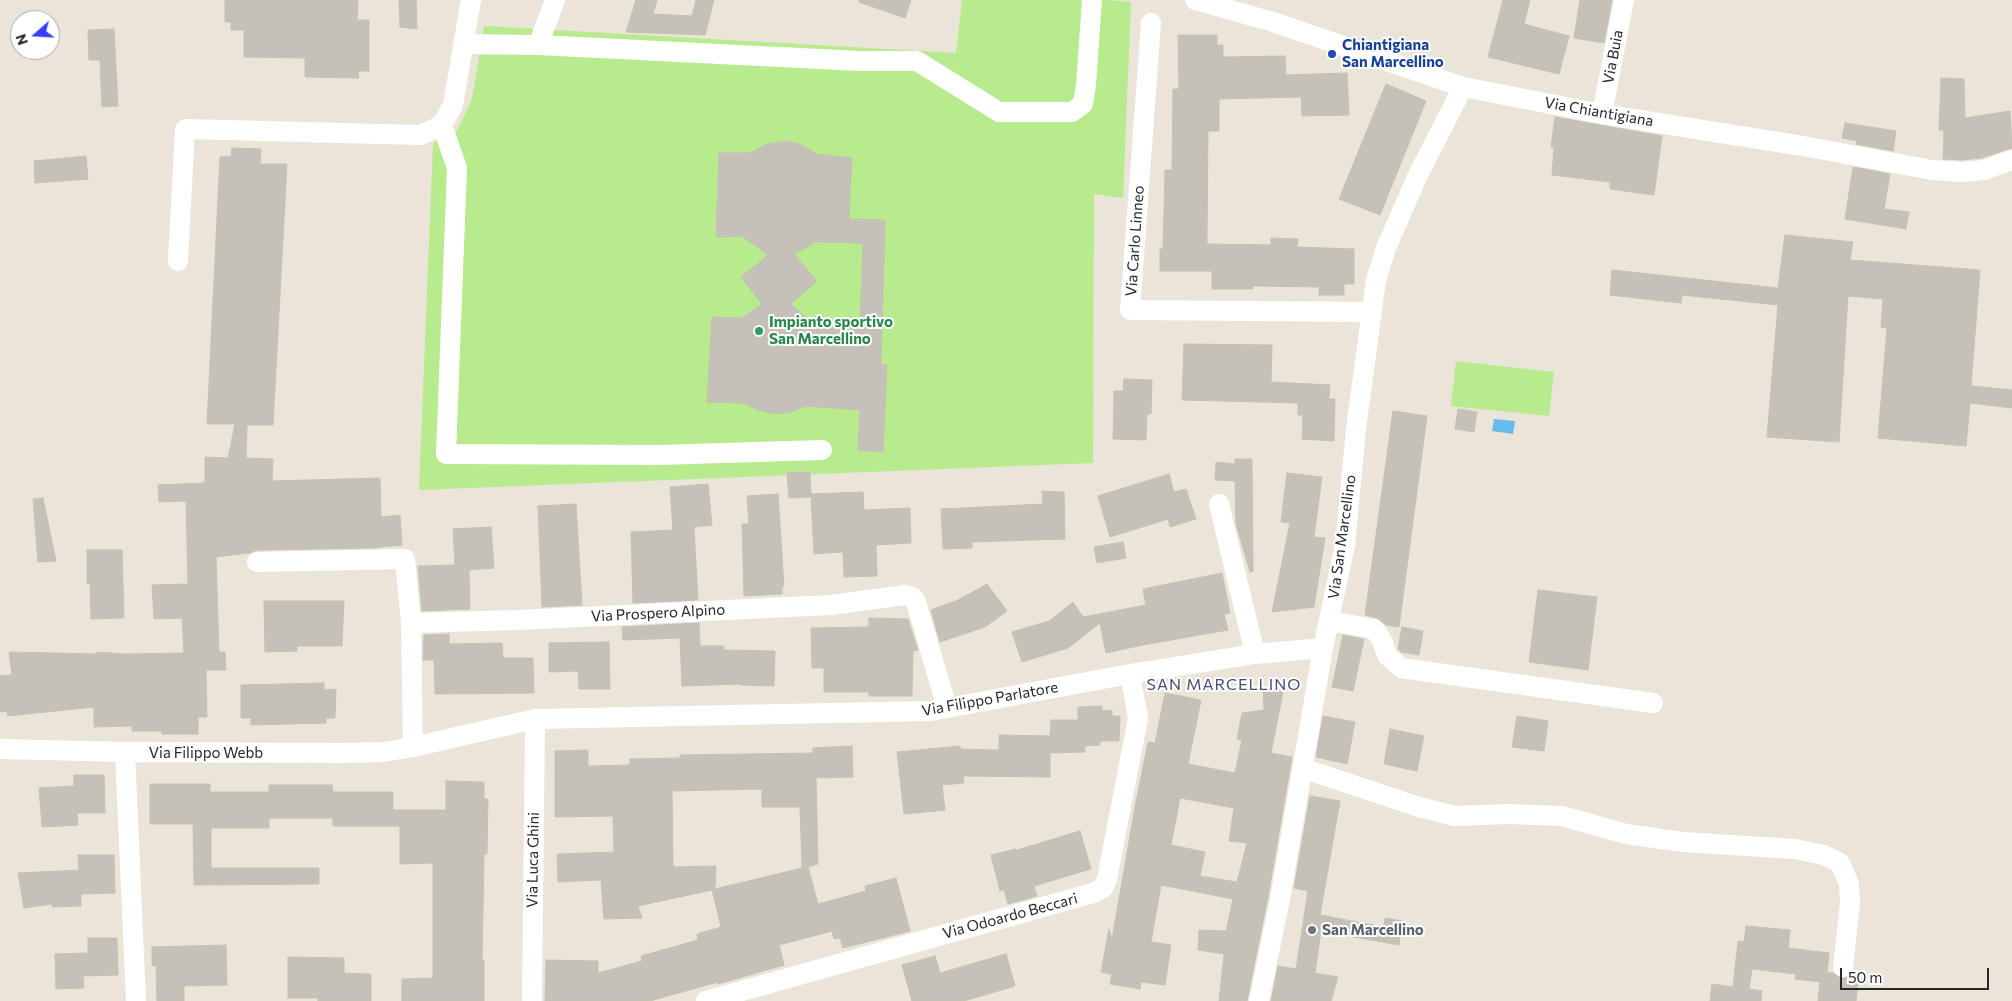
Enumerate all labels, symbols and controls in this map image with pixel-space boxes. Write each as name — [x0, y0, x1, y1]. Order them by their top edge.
north arrow — [10, 10, 60, 60]
street label: Via Buia — [1599, 28, 1627, 86]
text: N — [12, 32, 31, 47]
place label: Chiantigiana San Marcellino — [1342, 36, 1444, 71]
marker: Chiantigiana San Marcellino — [1326, 48, 1338, 60]
street label: Via Chiantigiana — [1543, 94, 1655, 130]
street label: Via Carlo Linneo — [1122, 185, 1148, 297]
place label: Impianto sportivo San Marcellino — [769, 313, 893, 348]
marker: Impianto sportivo San Marcellino — [753, 325, 765, 337]
street label: Via San Marcellino — [1324, 474, 1360, 600]
street label: Via Prospero Alpino — [590, 600, 726, 626]
district label: SAN MARCELLINO — [1145, 675, 1303, 695]
street label: Via Filippo Parlatore — [920, 678, 1060, 720]
street label: Via Filippo Webb — [149, 744, 263, 762]
street label: Via Luca Ghini — [523, 812, 543, 908]
street label: Via Odoardo Beccari — [941, 889, 1079, 943]
place label: San Marcellino — [1322, 921, 1424, 939]
marker: San Marcellino — [1306, 924, 1318, 936]
scale bar — [1842, 958, 1991, 990]
text: 50 m — [1848, 968, 1882, 986]

